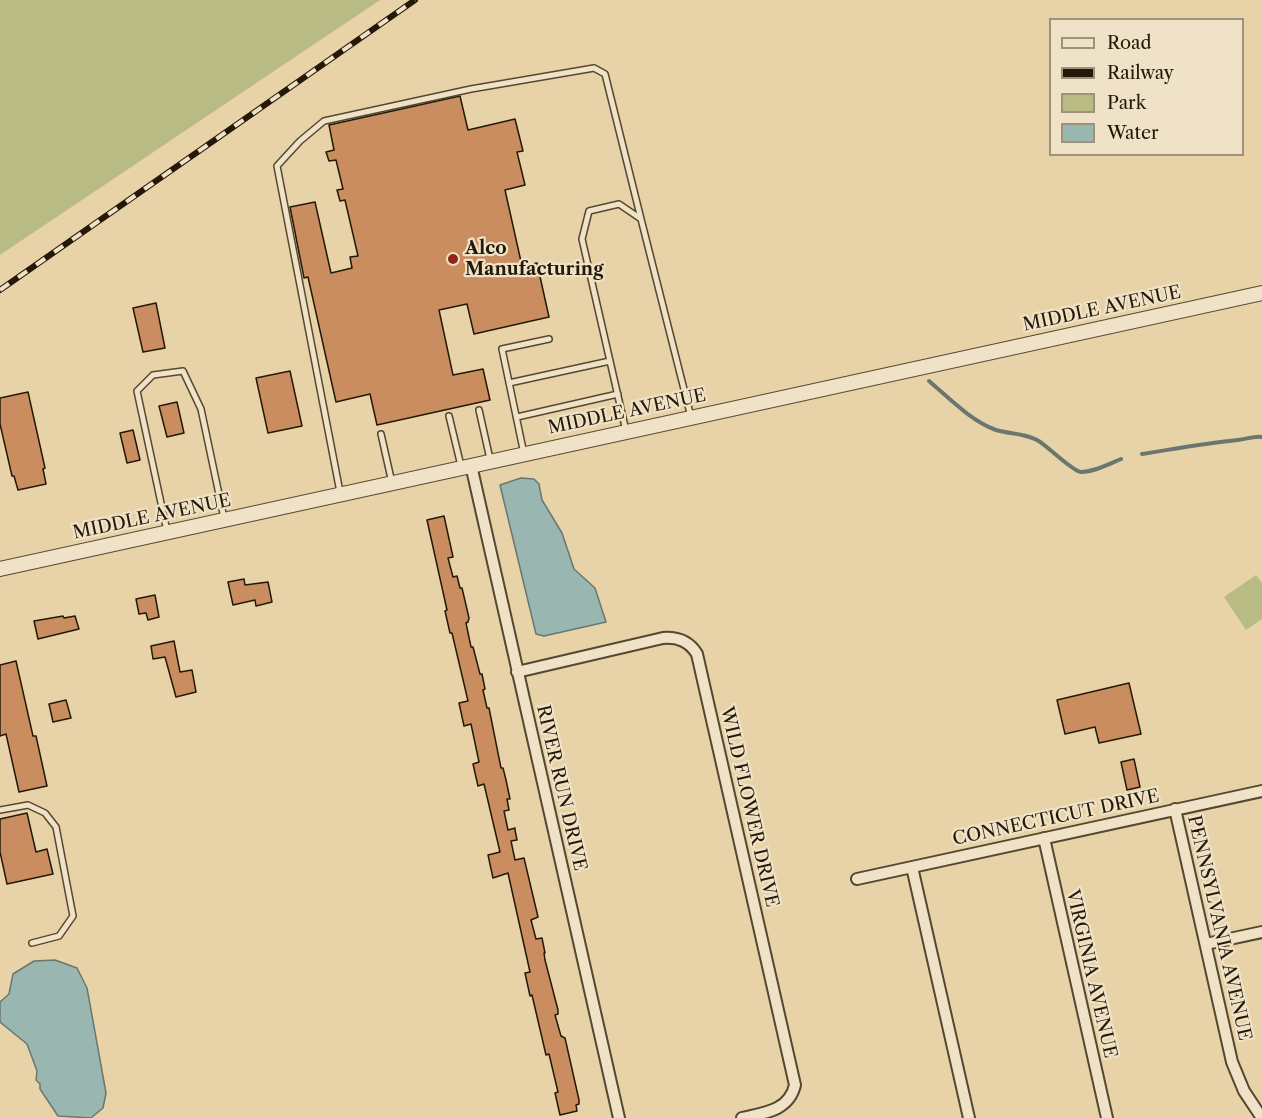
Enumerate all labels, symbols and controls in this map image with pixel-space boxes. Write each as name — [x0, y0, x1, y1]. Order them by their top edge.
legend — [1049, 18, 1244, 156]
text: Road — [1107, 32, 1152, 54]
text: Railway — [1107, 62, 1174, 84]
text: Park — [1107, 92, 1146, 114]
text: Water — [1107, 122, 1159, 144]
place label: Alco Manufacturing — [465, 238, 604, 280]
marker: Alco Manufacturing — [446, 252, 460, 266]
street label: MIDDLE AVENUE — [1021, 282, 1183, 336]
street label: MIDDLE AVENUE — [546, 385, 708, 439]
street label: MIDDLE AVENUE — [71, 490, 233, 544]
street label: RIVER RUN DRIVE — [531, 703, 591, 873]
street label: WILD FLOWER DRIVE — [715, 705, 783, 909]
street label: CONNECTICUT DRIVE — [951, 786, 1161, 850]
street label: PENNSYLVANIA AVENUE — [1183, 813, 1255, 1043]
street label: VIRGINIA AVENUE — [1061, 888, 1121, 1060]

